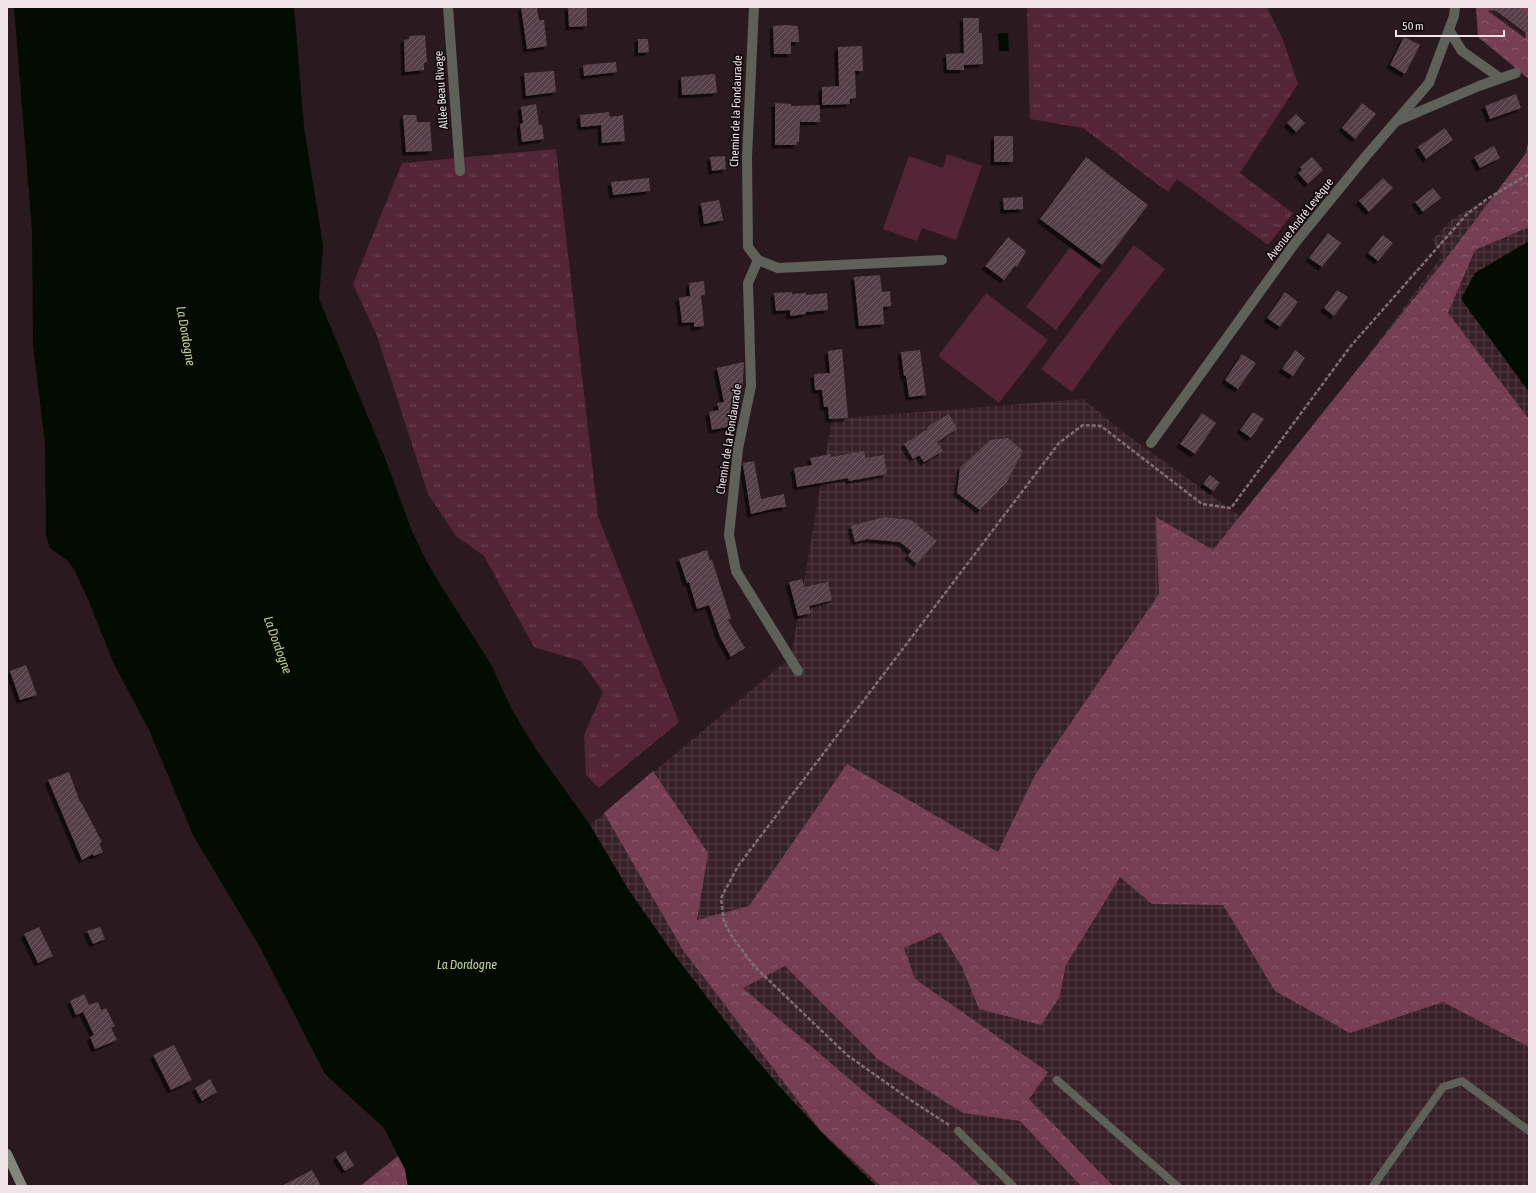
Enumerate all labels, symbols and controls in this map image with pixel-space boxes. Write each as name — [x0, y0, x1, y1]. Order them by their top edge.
scale bar — [1396, 12, 1504, 38]
text: 50 m — [1402, 19, 1424, 33]
street label: Allée Beau Rivage — [431, 50, 451, 130]
street label: Chemin de la Fondaurade — [727, 55, 745, 167]
street label: Avenue André Levêque — [1264, 175, 1336, 263]
water label: La Dordogne — [173, 305, 199, 367]
street label: Chemin de la Fondaurade — [713, 383, 745, 495]
water label: La Dordogne — [261, 614, 295, 676]
water label: La Dordogne — [437, 957, 497, 972]

